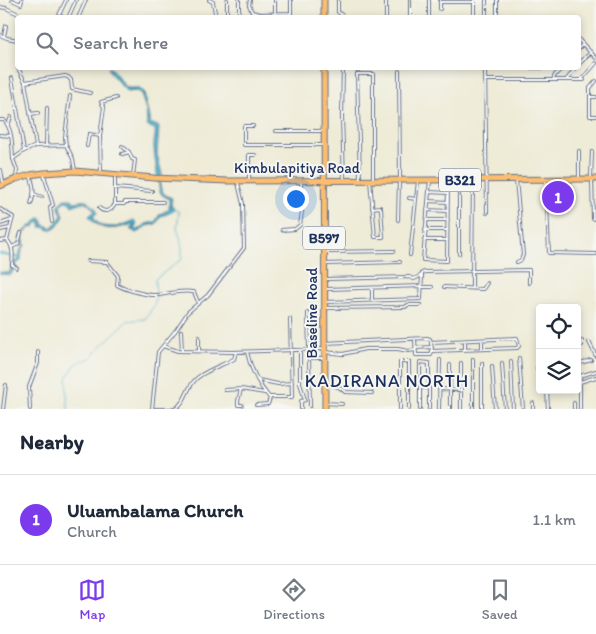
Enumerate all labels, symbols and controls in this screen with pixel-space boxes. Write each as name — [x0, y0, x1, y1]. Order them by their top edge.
search box — [15, 15, 581, 70]
icon: search — [33, 29, 61, 57]
text: Search here — [73, 31, 168, 54]
street label: Kimbulapitiya Road — [234, 159, 361, 177]
road number: B321 — [439, 168, 481, 192]
pin: 1 — [542, 178, 574, 216]
your location — [283, 186, 309, 212]
road number: B597 — [303, 227, 345, 250]
street label: Baseline Road — [303, 267, 321, 359]
map controls — [536, 304, 581, 394]
button: locate — [536, 304, 581, 349]
button: layers — [536, 349, 581, 394]
district label: KADIRANA NORTH — [305, 370, 469, 392]
text: Nearby — [20, 429, 84, 454]
text: Uluambalama Church — [67, 499, 243, 522]
text: 1 — [32, 510, 40, 529]
text: 1.1 km — [532, 510, 576, 529]
text: Church — [67, 522, 117, 541]
tab: Map — [78, 576, 106, 623]
tab: Directions — [263, 576, 325, 623]
tab: Saved — [482, 576, 518, 623]

